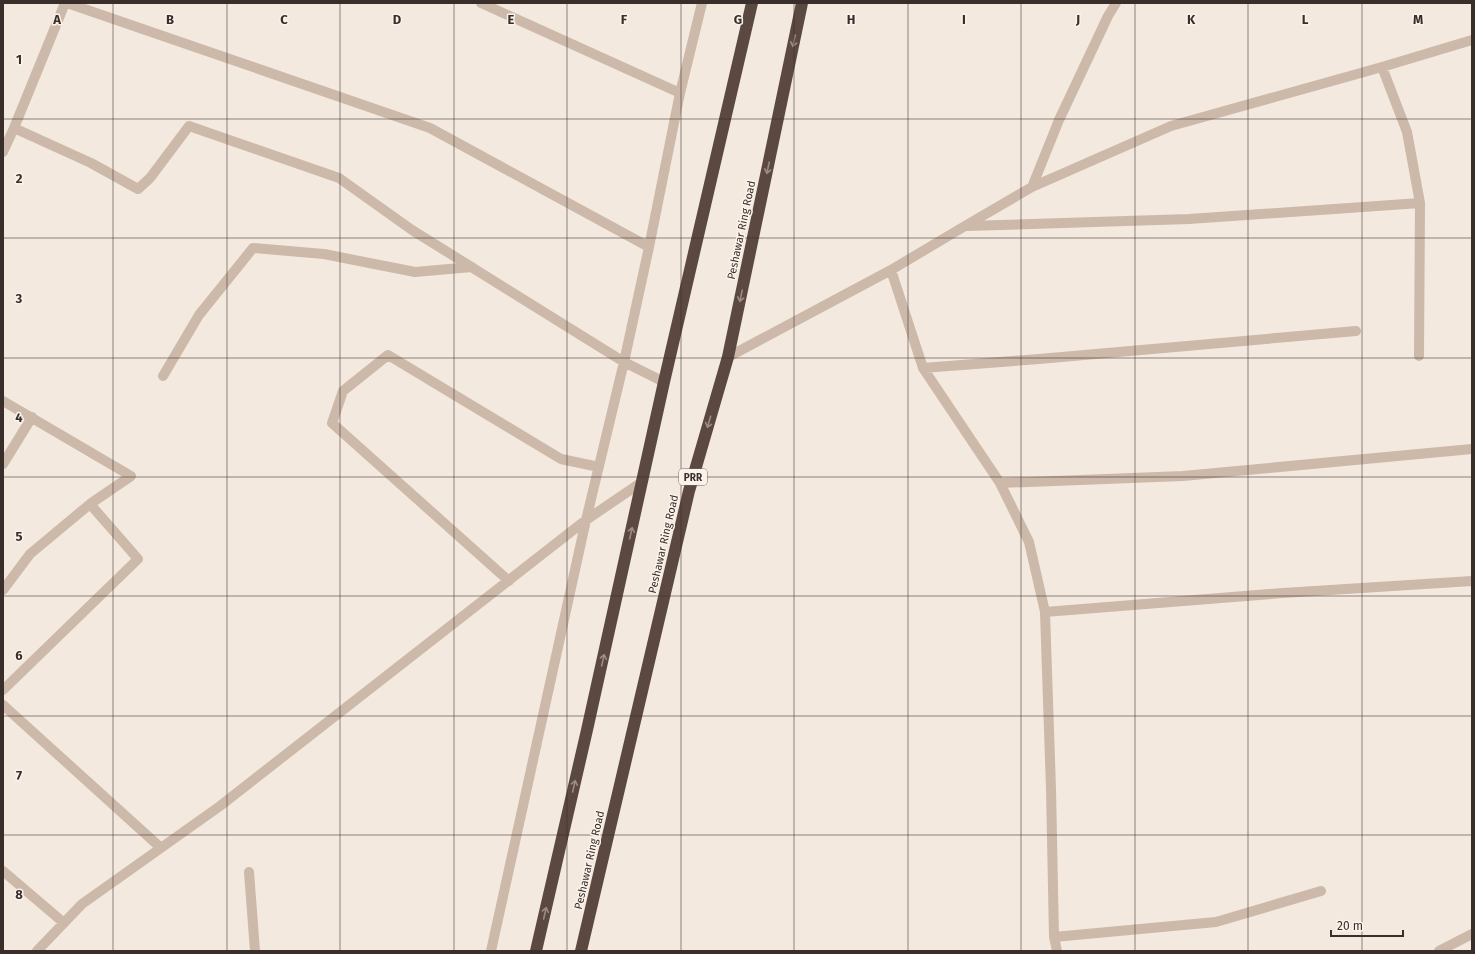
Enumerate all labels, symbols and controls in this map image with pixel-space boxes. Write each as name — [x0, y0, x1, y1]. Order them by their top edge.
text: A — [52, 12, 61, 27]
text: B — [166, 12, 174, 27]
text: C — [280, 12, 288, 27]
text: D — [393, 12, 402, 27]
text: E — [508, 12, 515, 27]
text: F — [621, 12, 628, 27]
text: G — [734, 12, 742, 27]
text: H — [847, 12, 855, 27]
text: I — [962, 12, 966, 27]
text: J — [1075, 12, 1080, 27]
text: K — [1187, 12, 1196, 27]
text: L — [1302, 12, 1309, 27]
text: M — [1413, 12, 1423, 27]
one-way arrow — [790, 34, 798, 47]
text: 1 — [16, 52, 22, 67]
one-way arrow — [763, 162, 771, 175]
text: 2 — [16, 171, 23, 186]
street label: Peshawar Ring Road — [725, 180, 758, 281]
one-way arrow — [736, 289, 744, 302]
text: 3 — [15, 291, 23, 306]
text: 4 — [15, 410, 23, 425]
one-way arrow — [705, 415, 712, 428]
road number: PRR — [679, 469, 707, 485]
street label: Peshawar Ring Road — [646, 494, 681, 595]
one-way arrow — [628, 526, 635, 539]
text: 5 — [16, 529, 23, 544]
text: 6 — [15, 648, 23, 663]
one-way arrow — [599, 653, 607, 666]
text: 7 — [16, 768, 22, 783]
one-way arrow — [571, 780, 579, 793]
street label: Peshawar Ring Road — [572, 810, 607, 911]
text: 8 — [15, 887, 23, 902]
one-way arrow — [542, 907, 549, 920]
scale bar — [1331, 912, 1403, 938]
text: 20 m — [1337, 919, 1363, 933]

